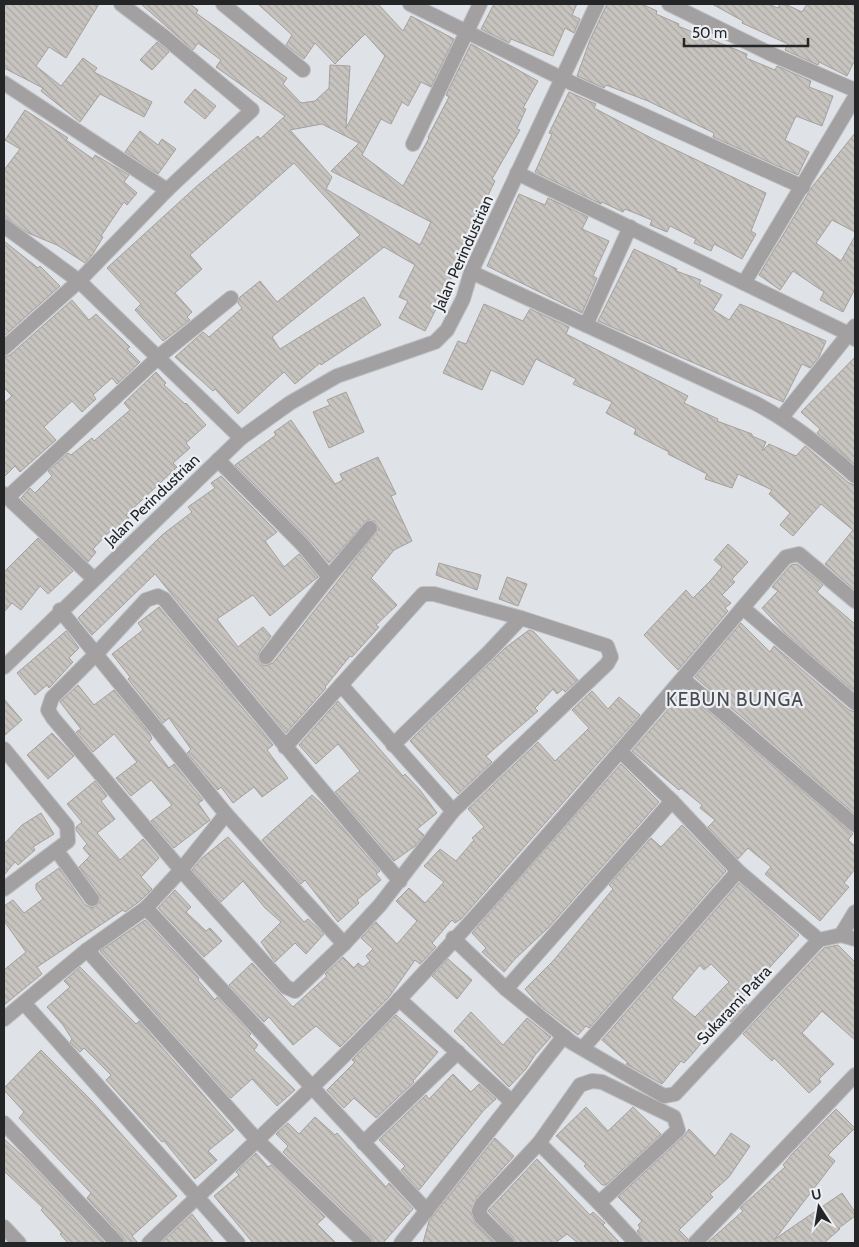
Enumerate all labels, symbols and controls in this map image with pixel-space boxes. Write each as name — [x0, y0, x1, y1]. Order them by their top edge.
scale bar — [684, 15, 808, 47]
text: 50 m — [692, 24, 727, 42]
street label: Jalan Perindustrian — [429, 192, 497, 315]
street label: Jalan Perindustrian — [100, 450, 203, 551]
district label: KEBUN BUNGA — [666, 688, 804, 711]
street label: Sukarami Patra — [693, 962, 775, 1048]
north arrow — [794, 1182, 844, 1232]
text: U — [810, 1184, 823, 1204]

